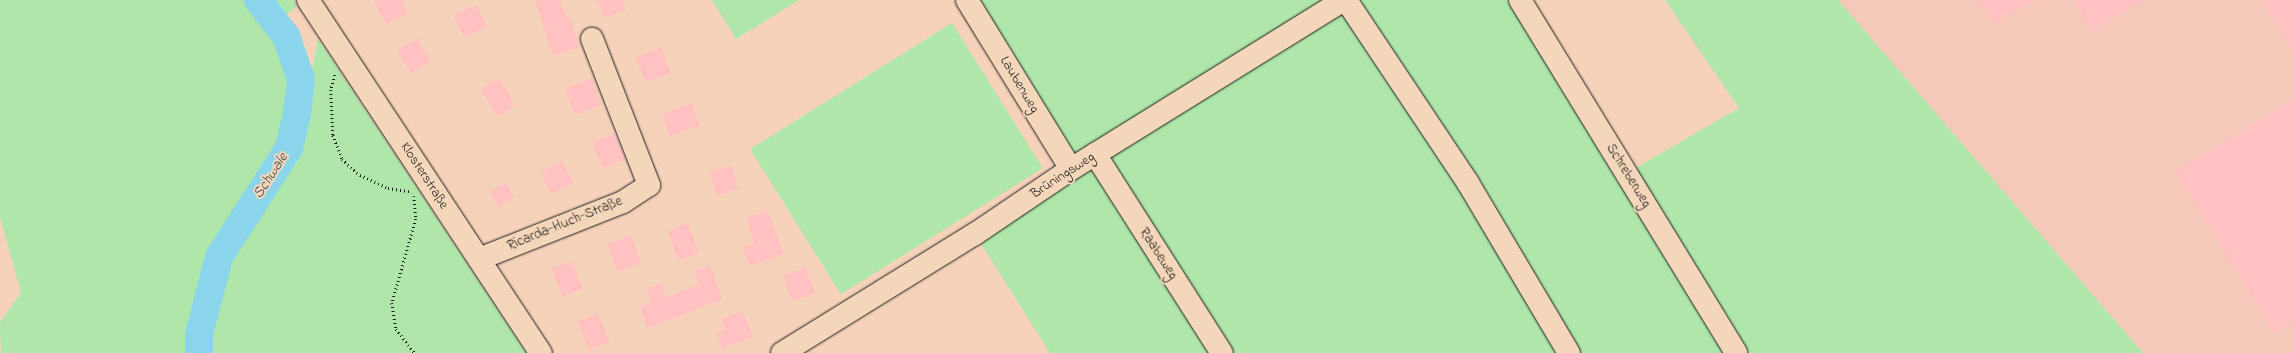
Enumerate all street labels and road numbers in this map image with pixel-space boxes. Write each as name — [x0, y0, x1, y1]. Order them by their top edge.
street label: Laubenweg — [996, 54, 1042, 116]
street label: Klosterstraße — [396, 139, 452, 213]
street label: Schreberweg — [1602, 141, 1654, 211]
street label: Brüningsweg — [1028, 149, 1098, 203]
street label: Ricarda-Huch-Straße — [505, 193, 625, 255]
street label: Raabeweg — [1135, 225, 1181, 283]

